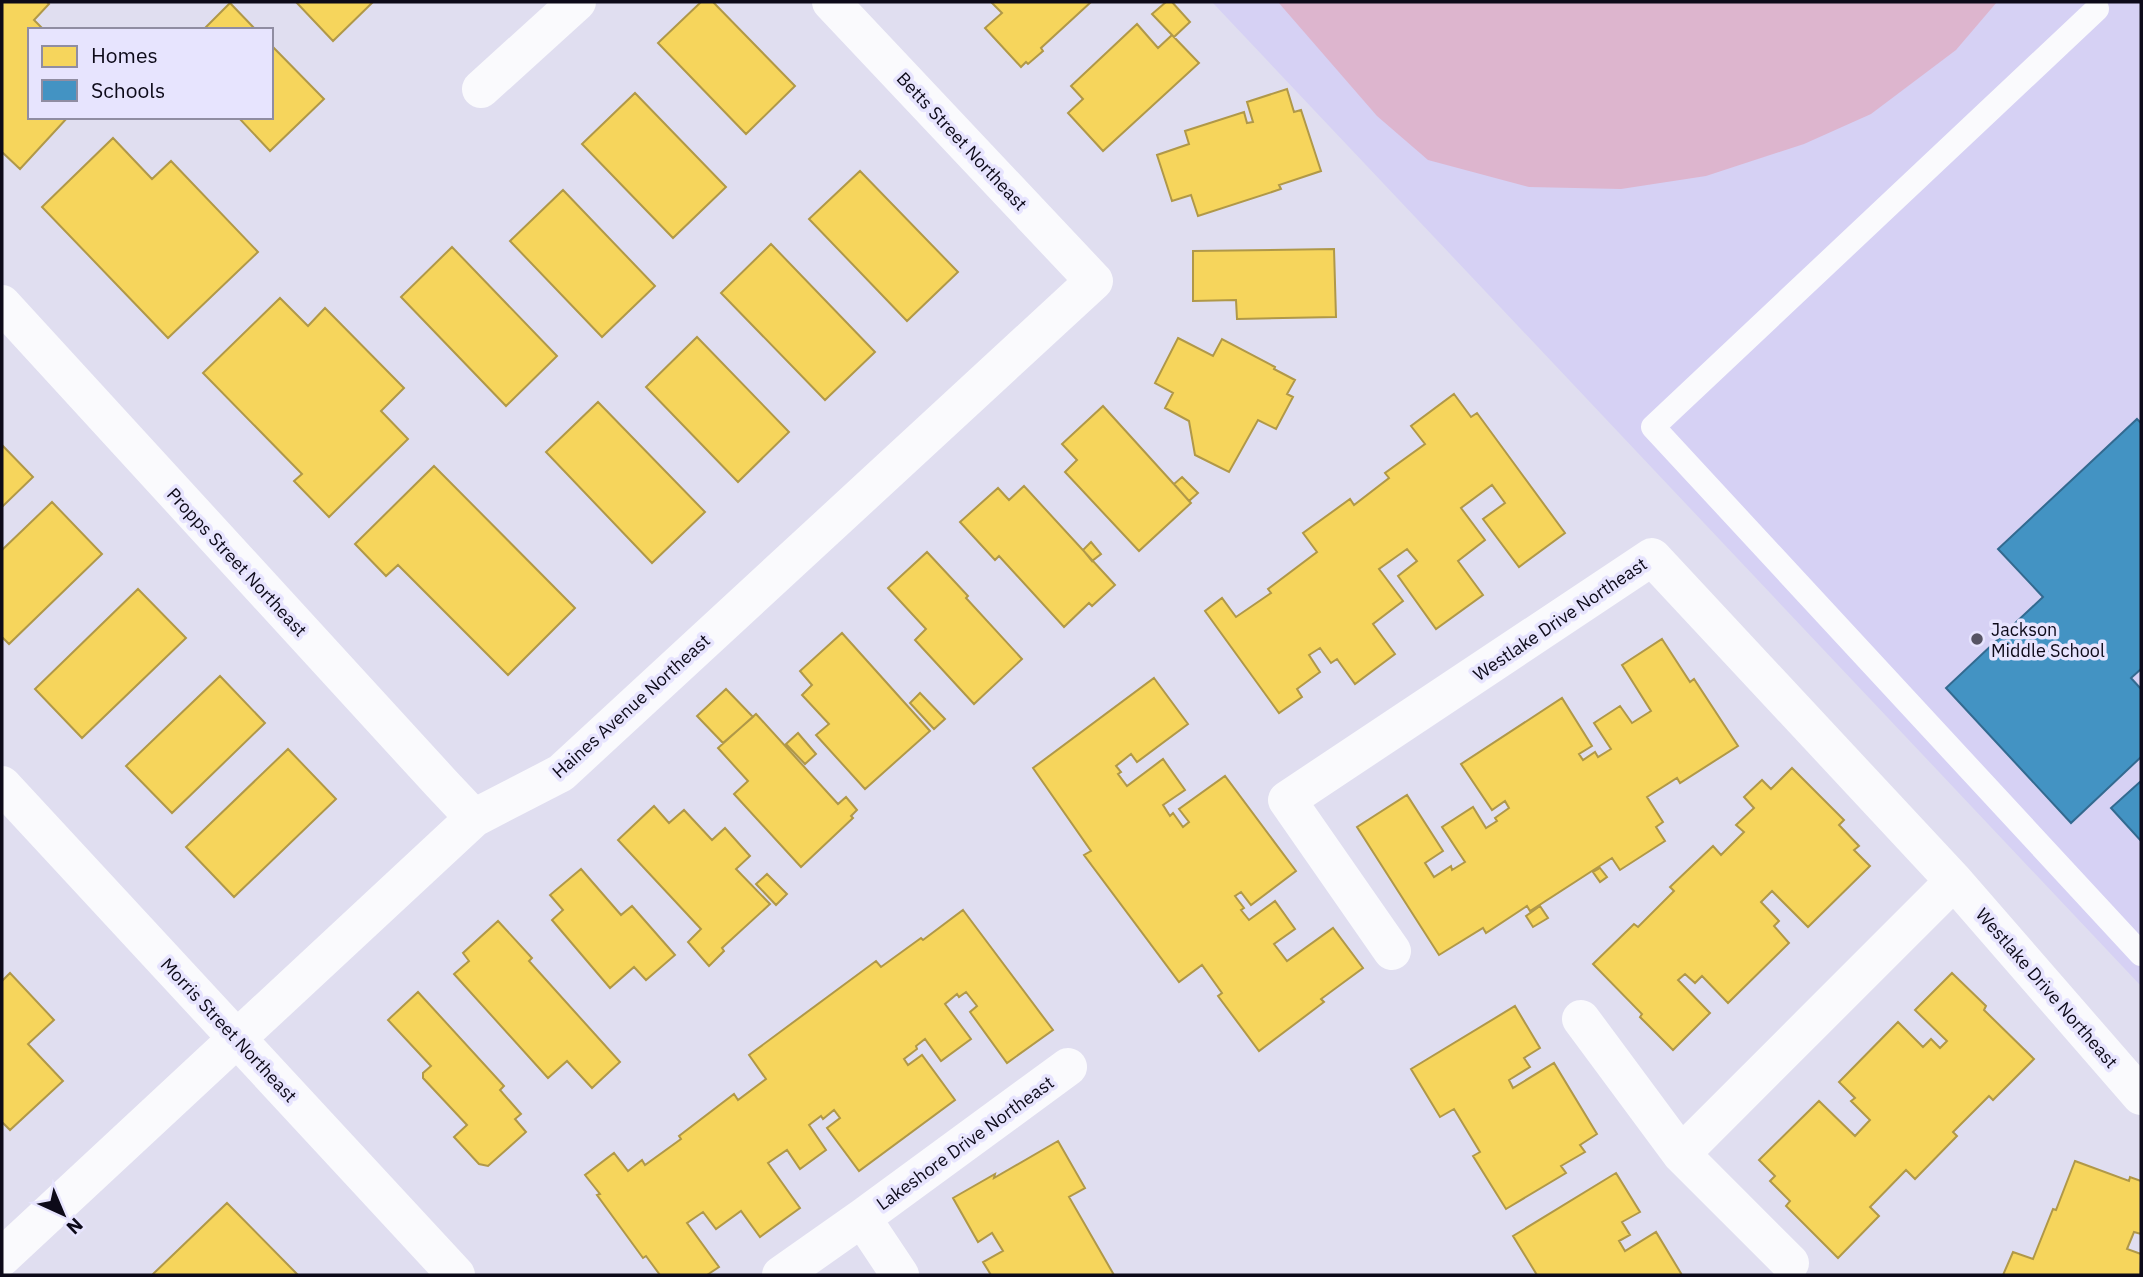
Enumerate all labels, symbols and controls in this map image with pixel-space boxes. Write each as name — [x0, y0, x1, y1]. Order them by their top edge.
legend — [28, 28, 273, 119]
text: Homes — [91, 41, 158, 69]
street label: Betts Street Northeast — [892, 67, 1032, 215]
text: Schools — [91, 76, 165, 104]
street label: Propps Street Northeast — [162, 483, 312, 641]
street label: Westlake Drive Northeast — [1469, 552, 1651, 686]
place label: Jackson Middle School — [1991, 618, 2105, 662]
street label: Haines Avenue Northeast — [547, 629, 715, 783]
marker: Jackson Middle School — [1969, 631, 1985, 647]
street label: Westlake Drive Northeast — [1971, 903, 2123, 1073]
street label: Morris Street Northeast — [156, 953, 302, 1107]
street label: Lakeshore Drive Northeast — [872, 1071, 1058, 1215]
north arrow — [28, 1179, 98, 1249]
text: N — [62, 1213, 88, 1240]

